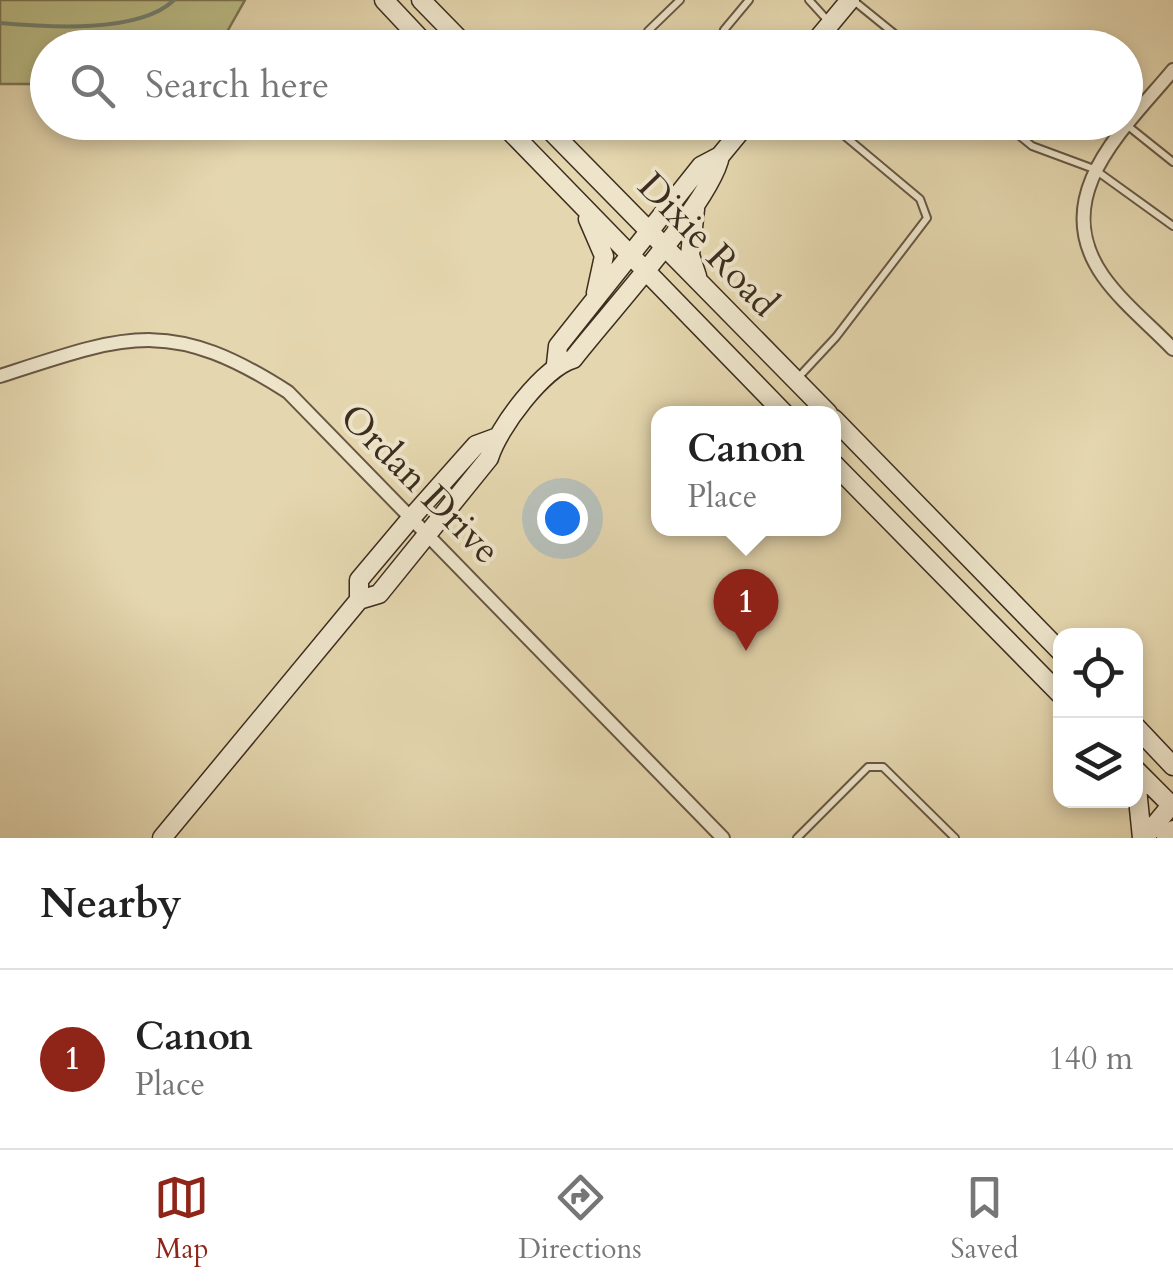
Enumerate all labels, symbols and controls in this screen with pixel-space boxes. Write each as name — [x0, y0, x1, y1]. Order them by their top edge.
search box — [30, 30, 1143, 140]
icon: search — [65, 58, 120, 113]
text: Search here — [145, 59, 329, 111]
street label: Dixie Road — [626, 161, 790, 329]
street label: Ordan Drive — [328, 392, 512, 576]
popup — [651, 406, 841, 536]
text: Canon — [687, 423, 805, 475]
text: Place — [687, 475, 757, 519]
your location — [537, 493, 588, 544]
pin: 1 — [714, 568, 778, 651]
map controls — [1053, 628, 1143, 808]
button: locate — [1053, 628, 1143, 718]
button: layers — [1053, 718, 1143, 808]
text: Nearby — [40, 875, 182, 932]
text: Canon — [135, 1011, 253, 1063]
text: 1 — [64, 1037, 81, 1081]
text: 140 m — [1048, 1037, 1133, 1081]
text: Place — [135, 1063, 205, 1107]
tab: Map — [154, 1170, 209, 1268]
tab: Directions — [518, 1170, 642, 1268]
tab: Saved — [951, 1170, 1019, 1268]

